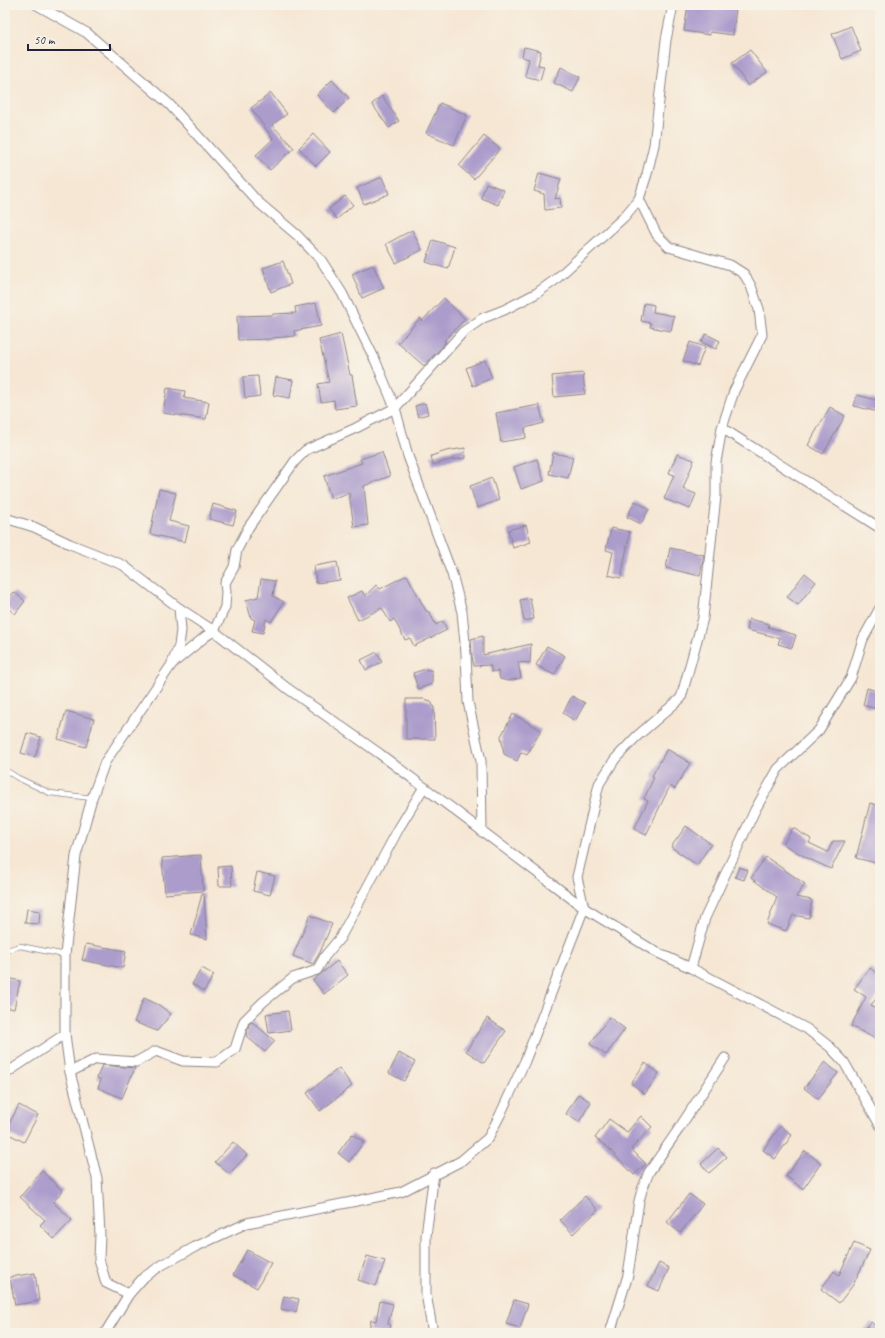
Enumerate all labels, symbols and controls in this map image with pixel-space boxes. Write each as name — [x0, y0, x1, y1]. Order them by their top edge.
scale bar — [28, 26, 110, 52]
text: 50 m — [34, 32, 56, 48]

